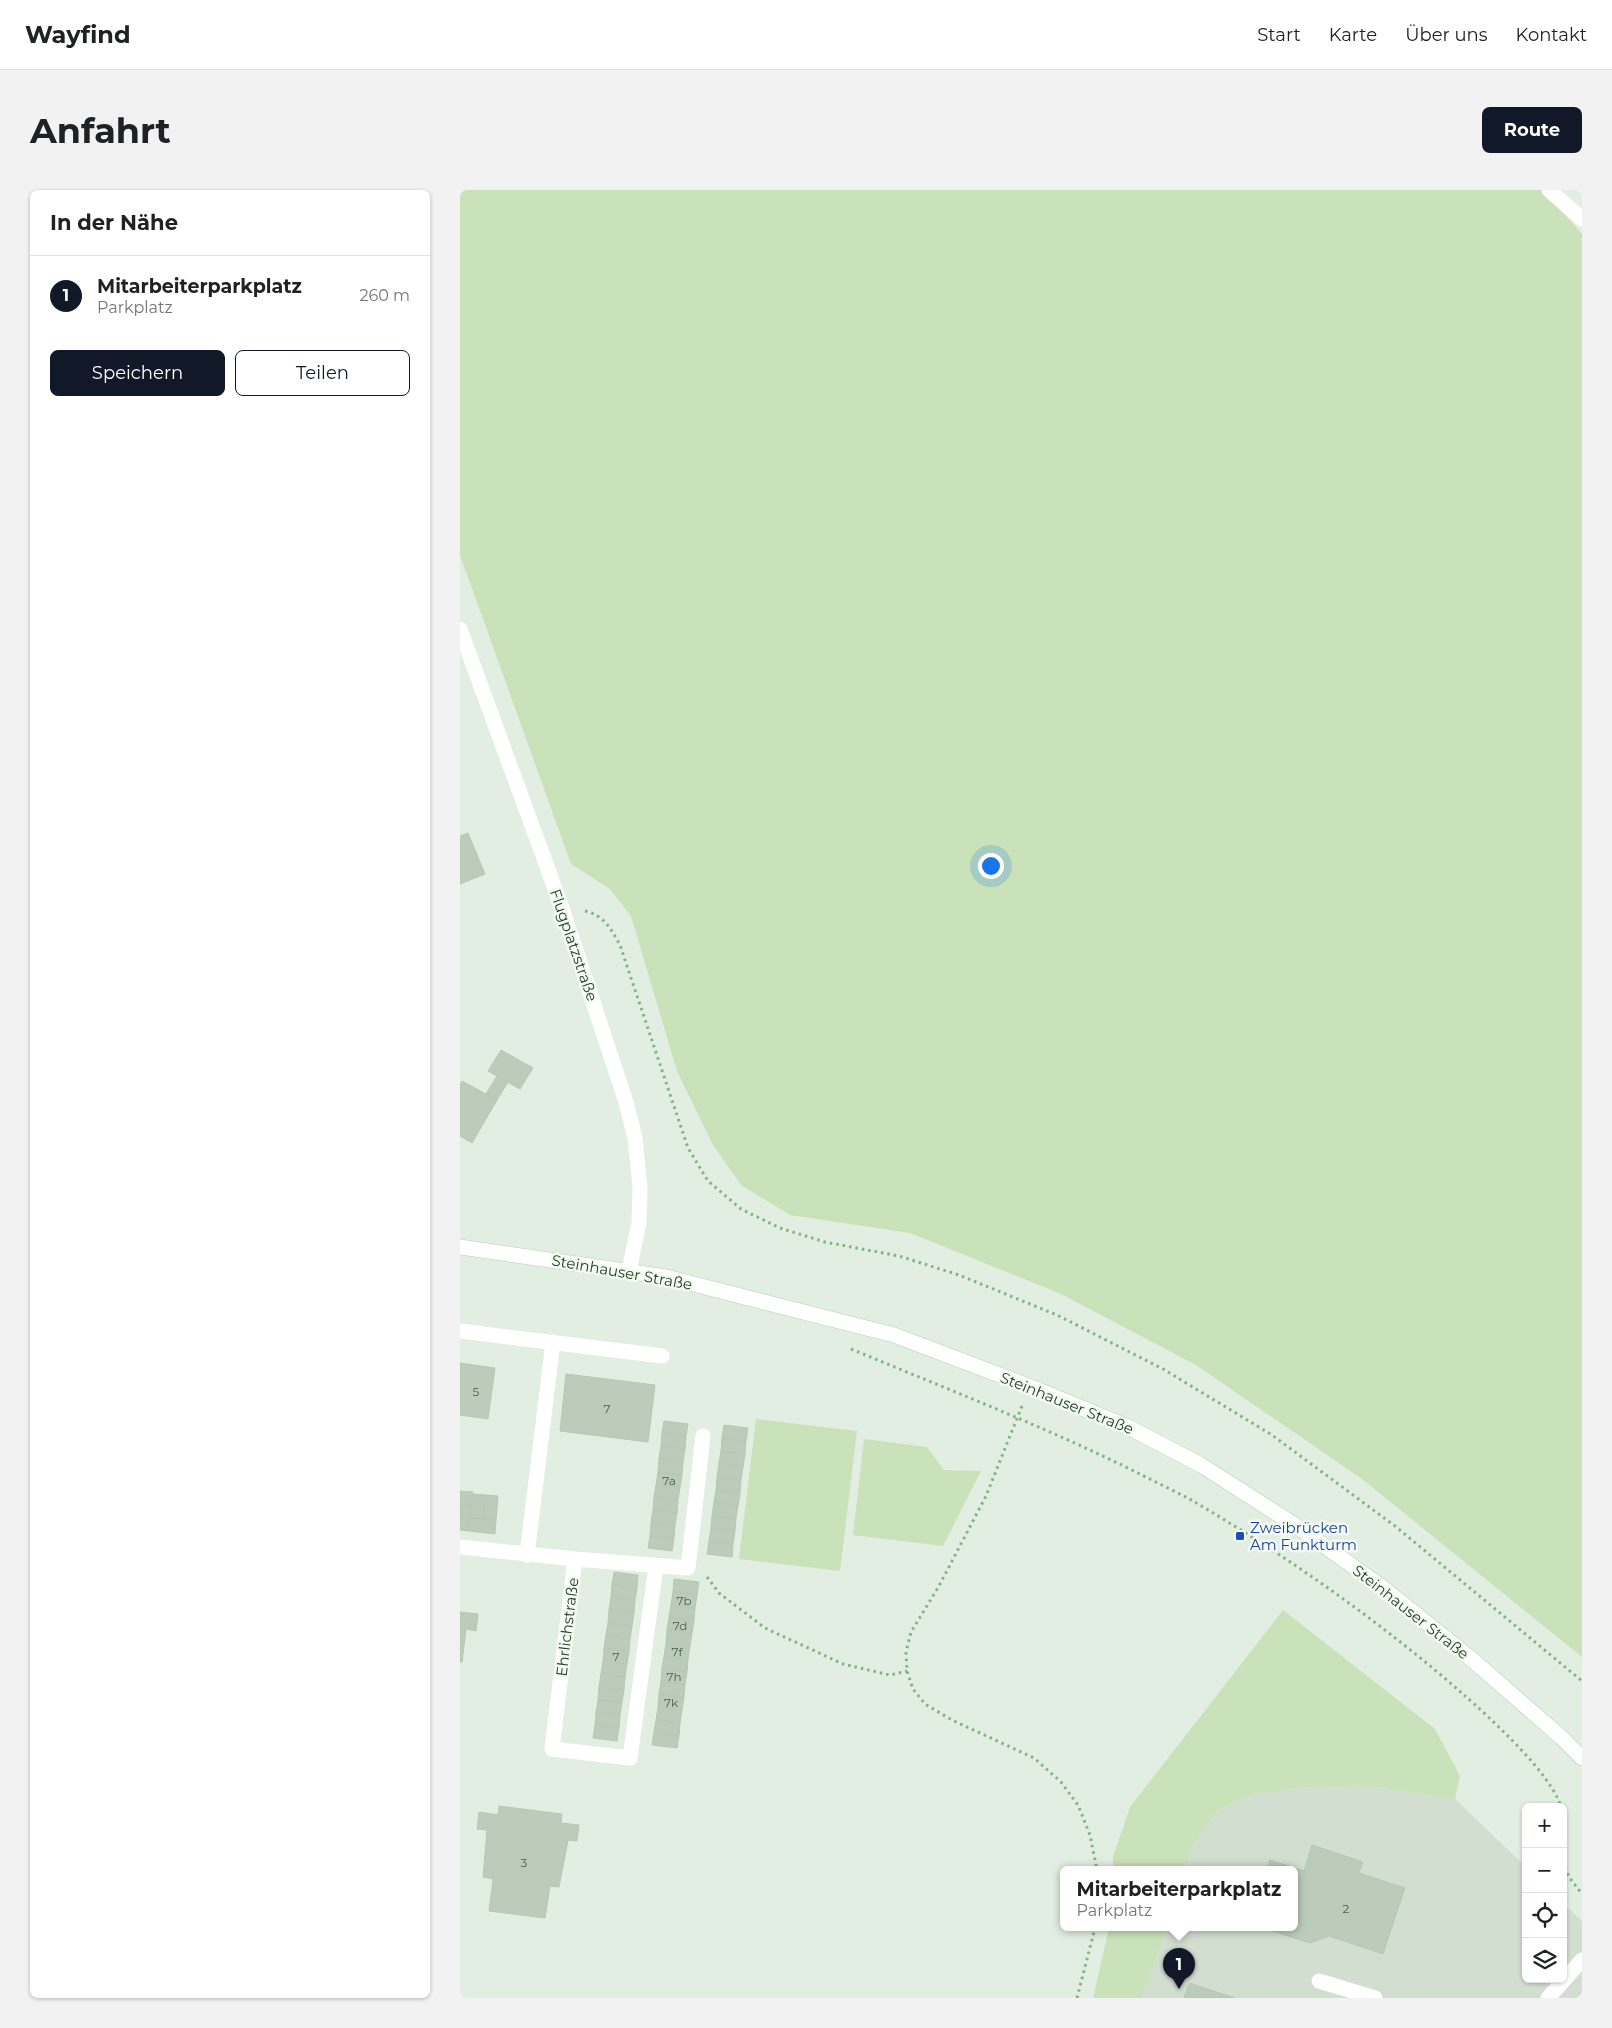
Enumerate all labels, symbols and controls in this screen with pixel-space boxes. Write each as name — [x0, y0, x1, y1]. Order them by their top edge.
text: Wayfind — [25, 20, 131, 49]
text: Start — [1257, 24, 1301, 46]
text: Karte — [1329, 24, 1377, 46]
text: Über uns — [1405, 24, 1488, 46]
text: Kontakt — [1516, 24, 1587, 46]
button: Route — [1482, 107, 1582, 153]
text: Anfahrt — [30, 109, 171, 152]
text: In der Nähe — [50, 210, 178, 235]
text: Mitarbeiterparkplatz — [97, 275, 302, 298]
text: 1 — [63, 286, 69, 305]
text: 260 m — [359, 286, 410, 305]
text: Parkplatz — [97, 298, 173, 317]
button: Speichern — [50, 350, 225, 396]
button: Teilen — [235, 350, 410, 396]
your location — [978, 853, 1004, 879]
street label: Flugplatzstraße — [546, 886, 602, 1004]
street label: Steinhauser Straße — [550, 1250, 694, 1294]
street label: Steinhauser Straße — [997, 1368, 1137, 1438]
house number: 5 — [473, 1384, 480, 1399]
house number: 7 — [603, 1401, 611, 1416]
house number: 7a — [662, 1473, 676, 1488]
place label: Zweibrücken Am Funkturm — [1250, 1518, 1357, 1554]
marker: Zweibrücken Am Funkturm — [1234, 1530, 1246, 1542]
street label: Steinhauser Straße — [1349, 1561, 1473, 1663]
street label: Ehrlichstraße — [552, 1577, 582, 1677]
house number: 7b — [676, 1593, 692, 1608]
house number: 7d — [673, 1618, 687, 1633]
house number: 7f — [671, 1644, 683, 1659]
house number: 7 — [612, 1649, 620, 1664]
house number: 7h — [666, 1669, 682, 1684]
house number: 7k — [664, 1695, 679, 1710]
map controls — [1522, 1803, 1567, 1983]
button: + — [1522, 1803, 1567, 1848]
button: − — [1522, 1848, 1567, 1893]
house number: 3 — [521, 1855, 528, 1870]
popup — [1060, 1866, 1298, 1931]
text: Mitarbeiterparkplatz — [1077, 1878, 1281, 1901]
button: locate — [1522, 1893, 1567, 1938]
text: Parkplatz — [1077, 1901, 1152, 1920]
house number: 2 — [1343, 1901, 1350, 1916]
button: layers — [1522, 1938, 1567, 1983]
pin: 1 — [1163, 1948, 1195, 1989]

